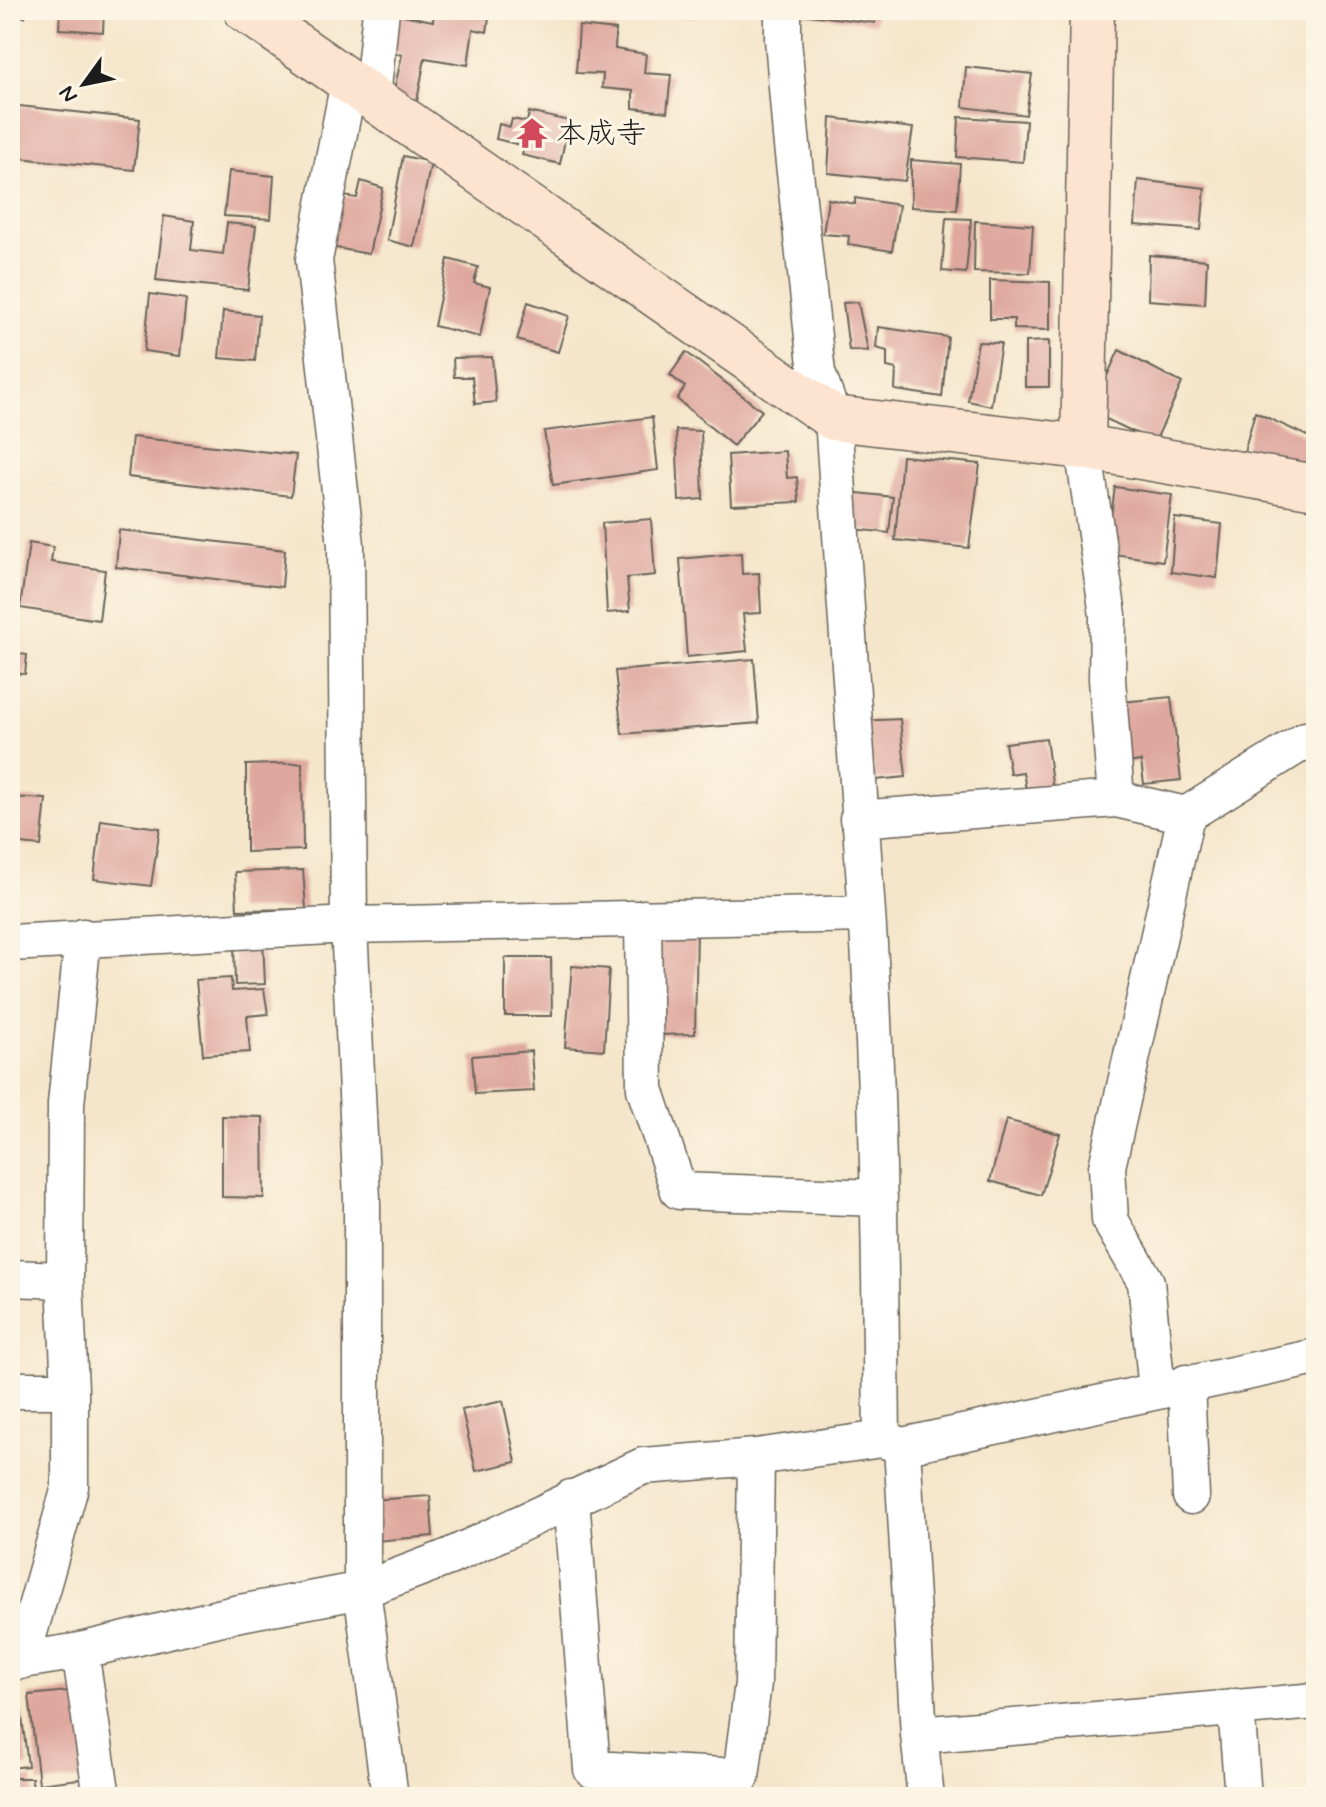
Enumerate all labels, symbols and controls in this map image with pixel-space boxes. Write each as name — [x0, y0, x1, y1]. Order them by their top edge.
north arrow — [44, 44, 124, 124]
text: N — [53, 80, 85, 108]
place label: 本成寺 — [556, 115, 646, 154]
temple icon: 本成寺 — [515, 116, 549, 150]

